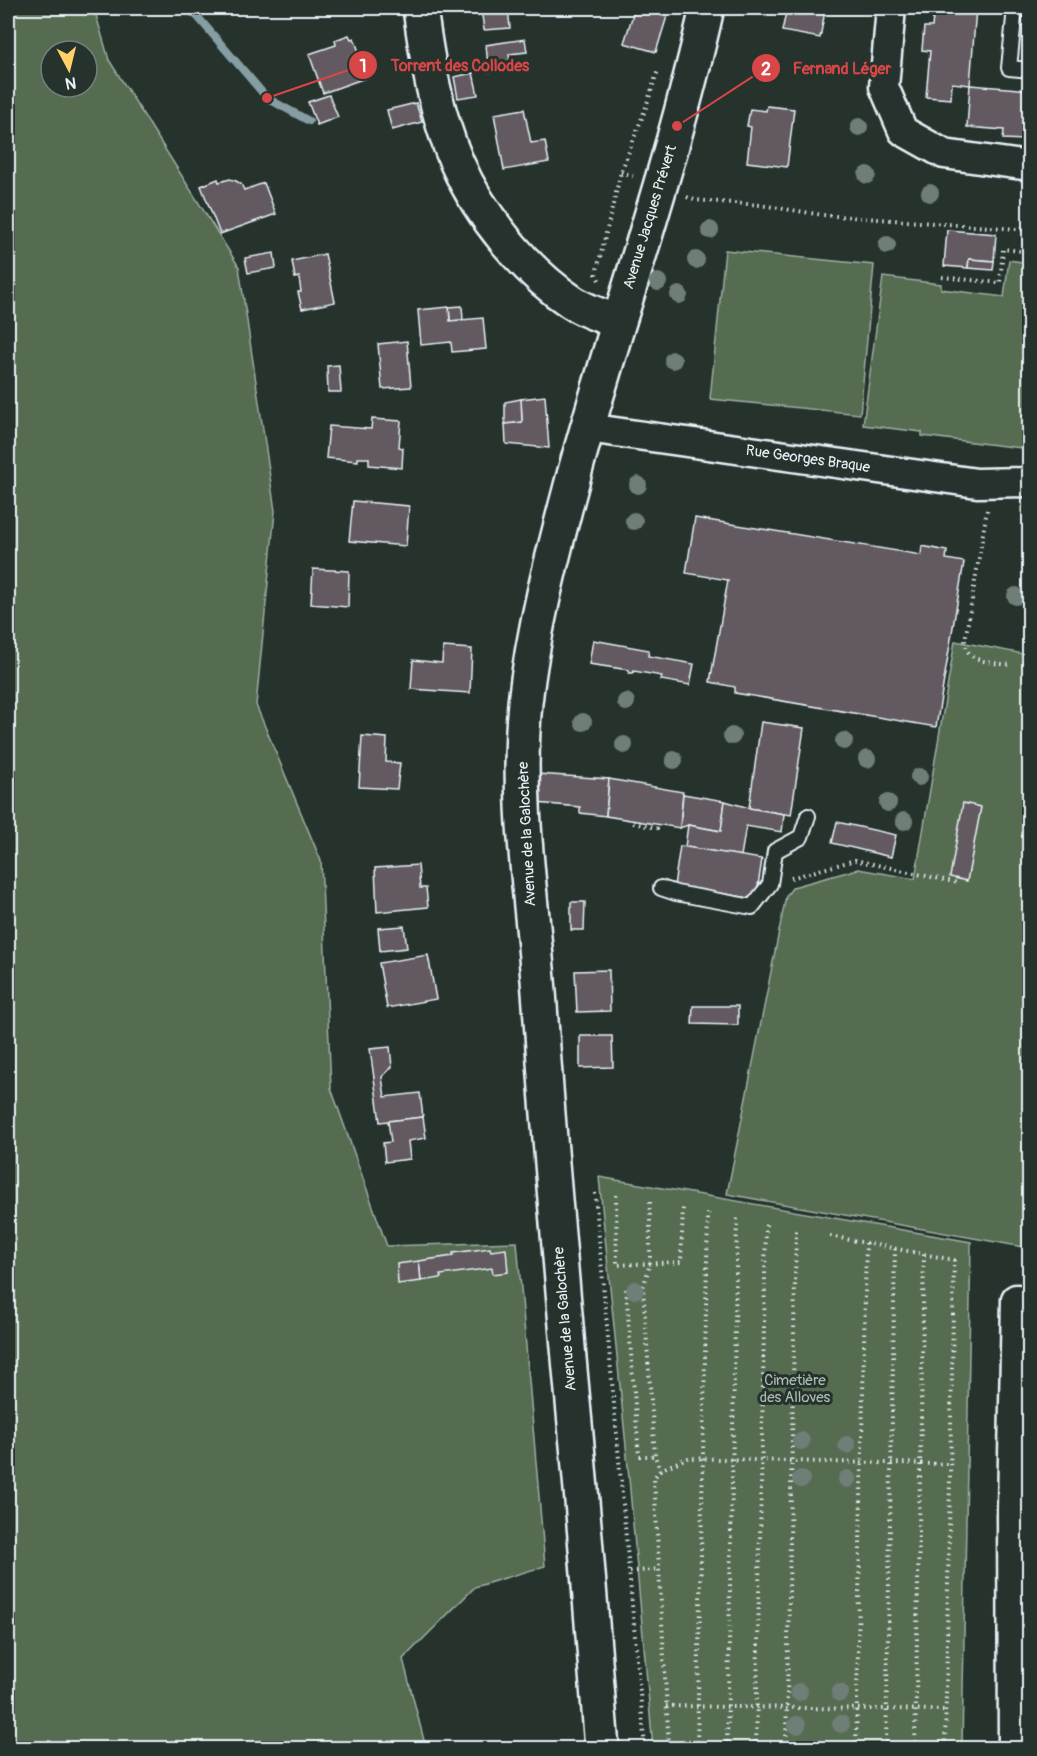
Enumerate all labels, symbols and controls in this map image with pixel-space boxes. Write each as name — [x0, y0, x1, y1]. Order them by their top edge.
north arrow — [39, 39, 99, 99]
callout: Torrent des Collodes — [348, 48, 541, 82]
callout: Fernand Léger — [751, 51, 903, 85]
text: 1 — [359, 55, 367, 78]
text: Torrent des Collodes — [390, 56, 530, 76]
text: 2 — [761, 58, 771, 81]
text: Fernand Léger — [793, 59, 891, 79]
text: N — [64, 72, 77, 94]
street label: Avenue Jacques Prévert — [619, 142, 681, 291]
street label: Rue Georges Braque — [745, 441, 872, 477]
street label: Avenue de la Galochère — [514, 761, 540, 907]
street label: Avenue de la Galochère — [549, 1245, 581, 1392]
park label: Cimetière des Alloves — [760, 1371, 831, 1407]

